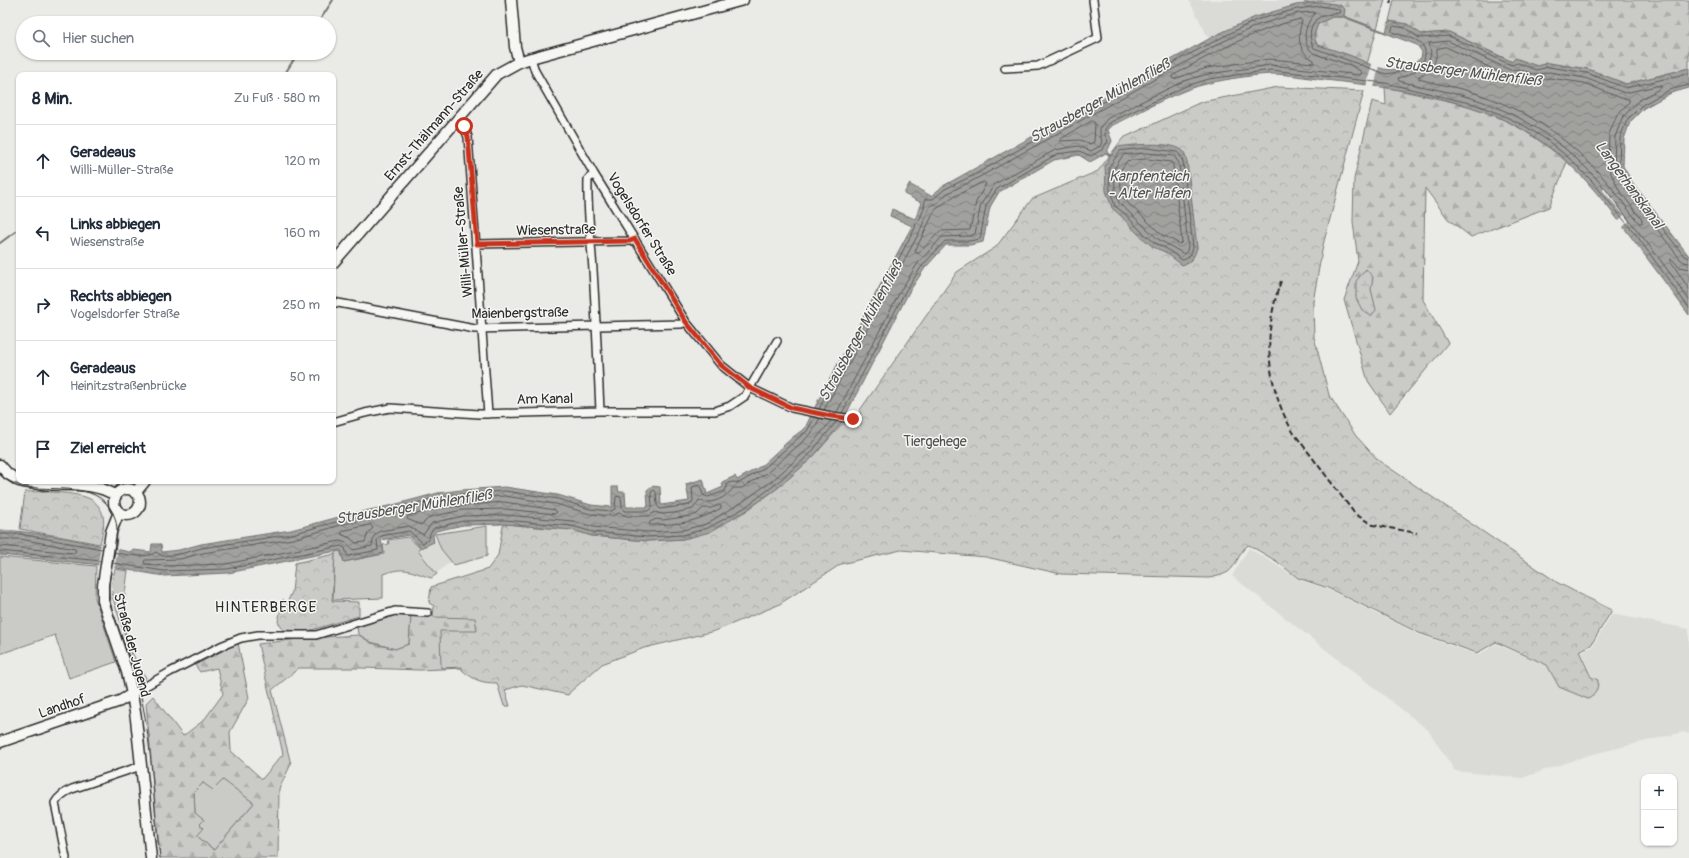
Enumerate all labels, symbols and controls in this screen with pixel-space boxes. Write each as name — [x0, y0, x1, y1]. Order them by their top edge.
search box — [16, 16, 336, 60]
icon: search — [30, 27, 52, 49]
text: Hier suchen — [62, 29, 134, 48]
water label: Strausberger Mühlenfließ — [1384, 53, 1544, 91]
water label: Strausberger Mühlenfließ — [1027, 54, 1175, 147]
street label: Ernst-Thälmann-Straße — [381, 66, 487, 184]
text: 8 Min. — [32, 88, 73, 109]
text: Zu Fuß · 580 m — [234, 90, 320, 106]
route start — [455, 117, 473, 135]
water label: Langerhanskanal — [1591, 137, 1668, 234]
text: Geradeaus — [70, 143, 136, 162]
icon: ahead — [32, 150, 54, 172]
text: 120 m — [284, 153, 320, 169]
text: Willi-Müller-Straße — [70, 162, 173, 178]
water label: Karpfenteich - Alter Hafen — [1108, 167, 1192, 203]
street label: Vogelsdorfer Straße — [603, 169, 681, 279]
street label: Willi-Müller-Straße — [450, 186, 476, 298]
text: Links abbiegen — [70, 215, 161, 234]
street label: Wiesenstraße — [516, 221, 596, 239]
icon: left — [32, 222, 54, 244]
text: 160 m — [284, 225, 320, 241]
text: Wiesenstraße — [70, 234, 144, 250]
water label: Strausberger Mühlenfließ — [815, 256, 908, 404]
text: Rechts abbiegen — [70, 287, 172, 306]
icon: right — [32, 294, 54, 316]
text: 250 m — [282, 297, 320, 313]
street label: Maienbergstraße — [471, 304, 569, 322]
text: Vogelsdorfer Straße — [70, 306, 180, 322]
text: Geradeaus — [70, 359, 136, 378]
icon: ahead — [32, 366, 54, 388]
text: 50 m — [290, 369, 320, 385]
text: Heinitzstraßenbrücke — [70, 378, 187, 394]
street label: Am Kanal — [517, 390, 573, 408]
route end — [844, 410, 862, 428]
park label: Tiergehege — [903, 433, 967, 450]
icon: arrive — [32, 438, 54, 460]
text: Ziel erreicht — [70, 439, 146, 458]
water label: Strausberger Mühlenfließ — [335, 485, 495, 529]
street label: Straße der Jugend — [110, 591, 154, 699]
district label: HINTERBERGE — [215, 598, 317, 617]
street label: Landhof — [36, 690, 88, 722]
map controls — [1641, 774, 1677, 846]
button: + — [1641, 774, 1677, 810]
button: − — [1641, 810, 1677, 846]

